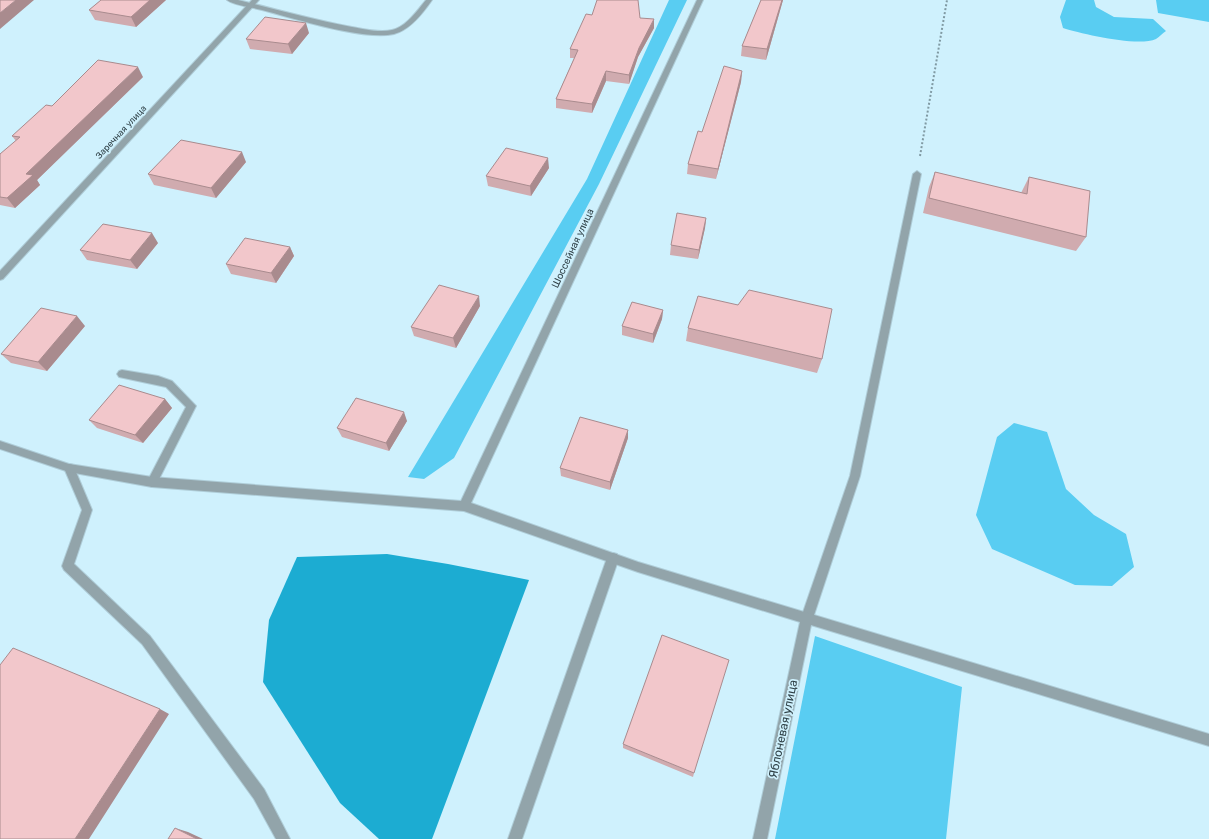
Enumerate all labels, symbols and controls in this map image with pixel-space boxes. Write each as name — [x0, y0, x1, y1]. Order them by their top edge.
street label: Заречная улица — [94, 103, 148, 161]
street label: Шоссейная улица — [549, 207, 597, 290]
street label: Яблоневая улица — [766, 679, 800, 779]

